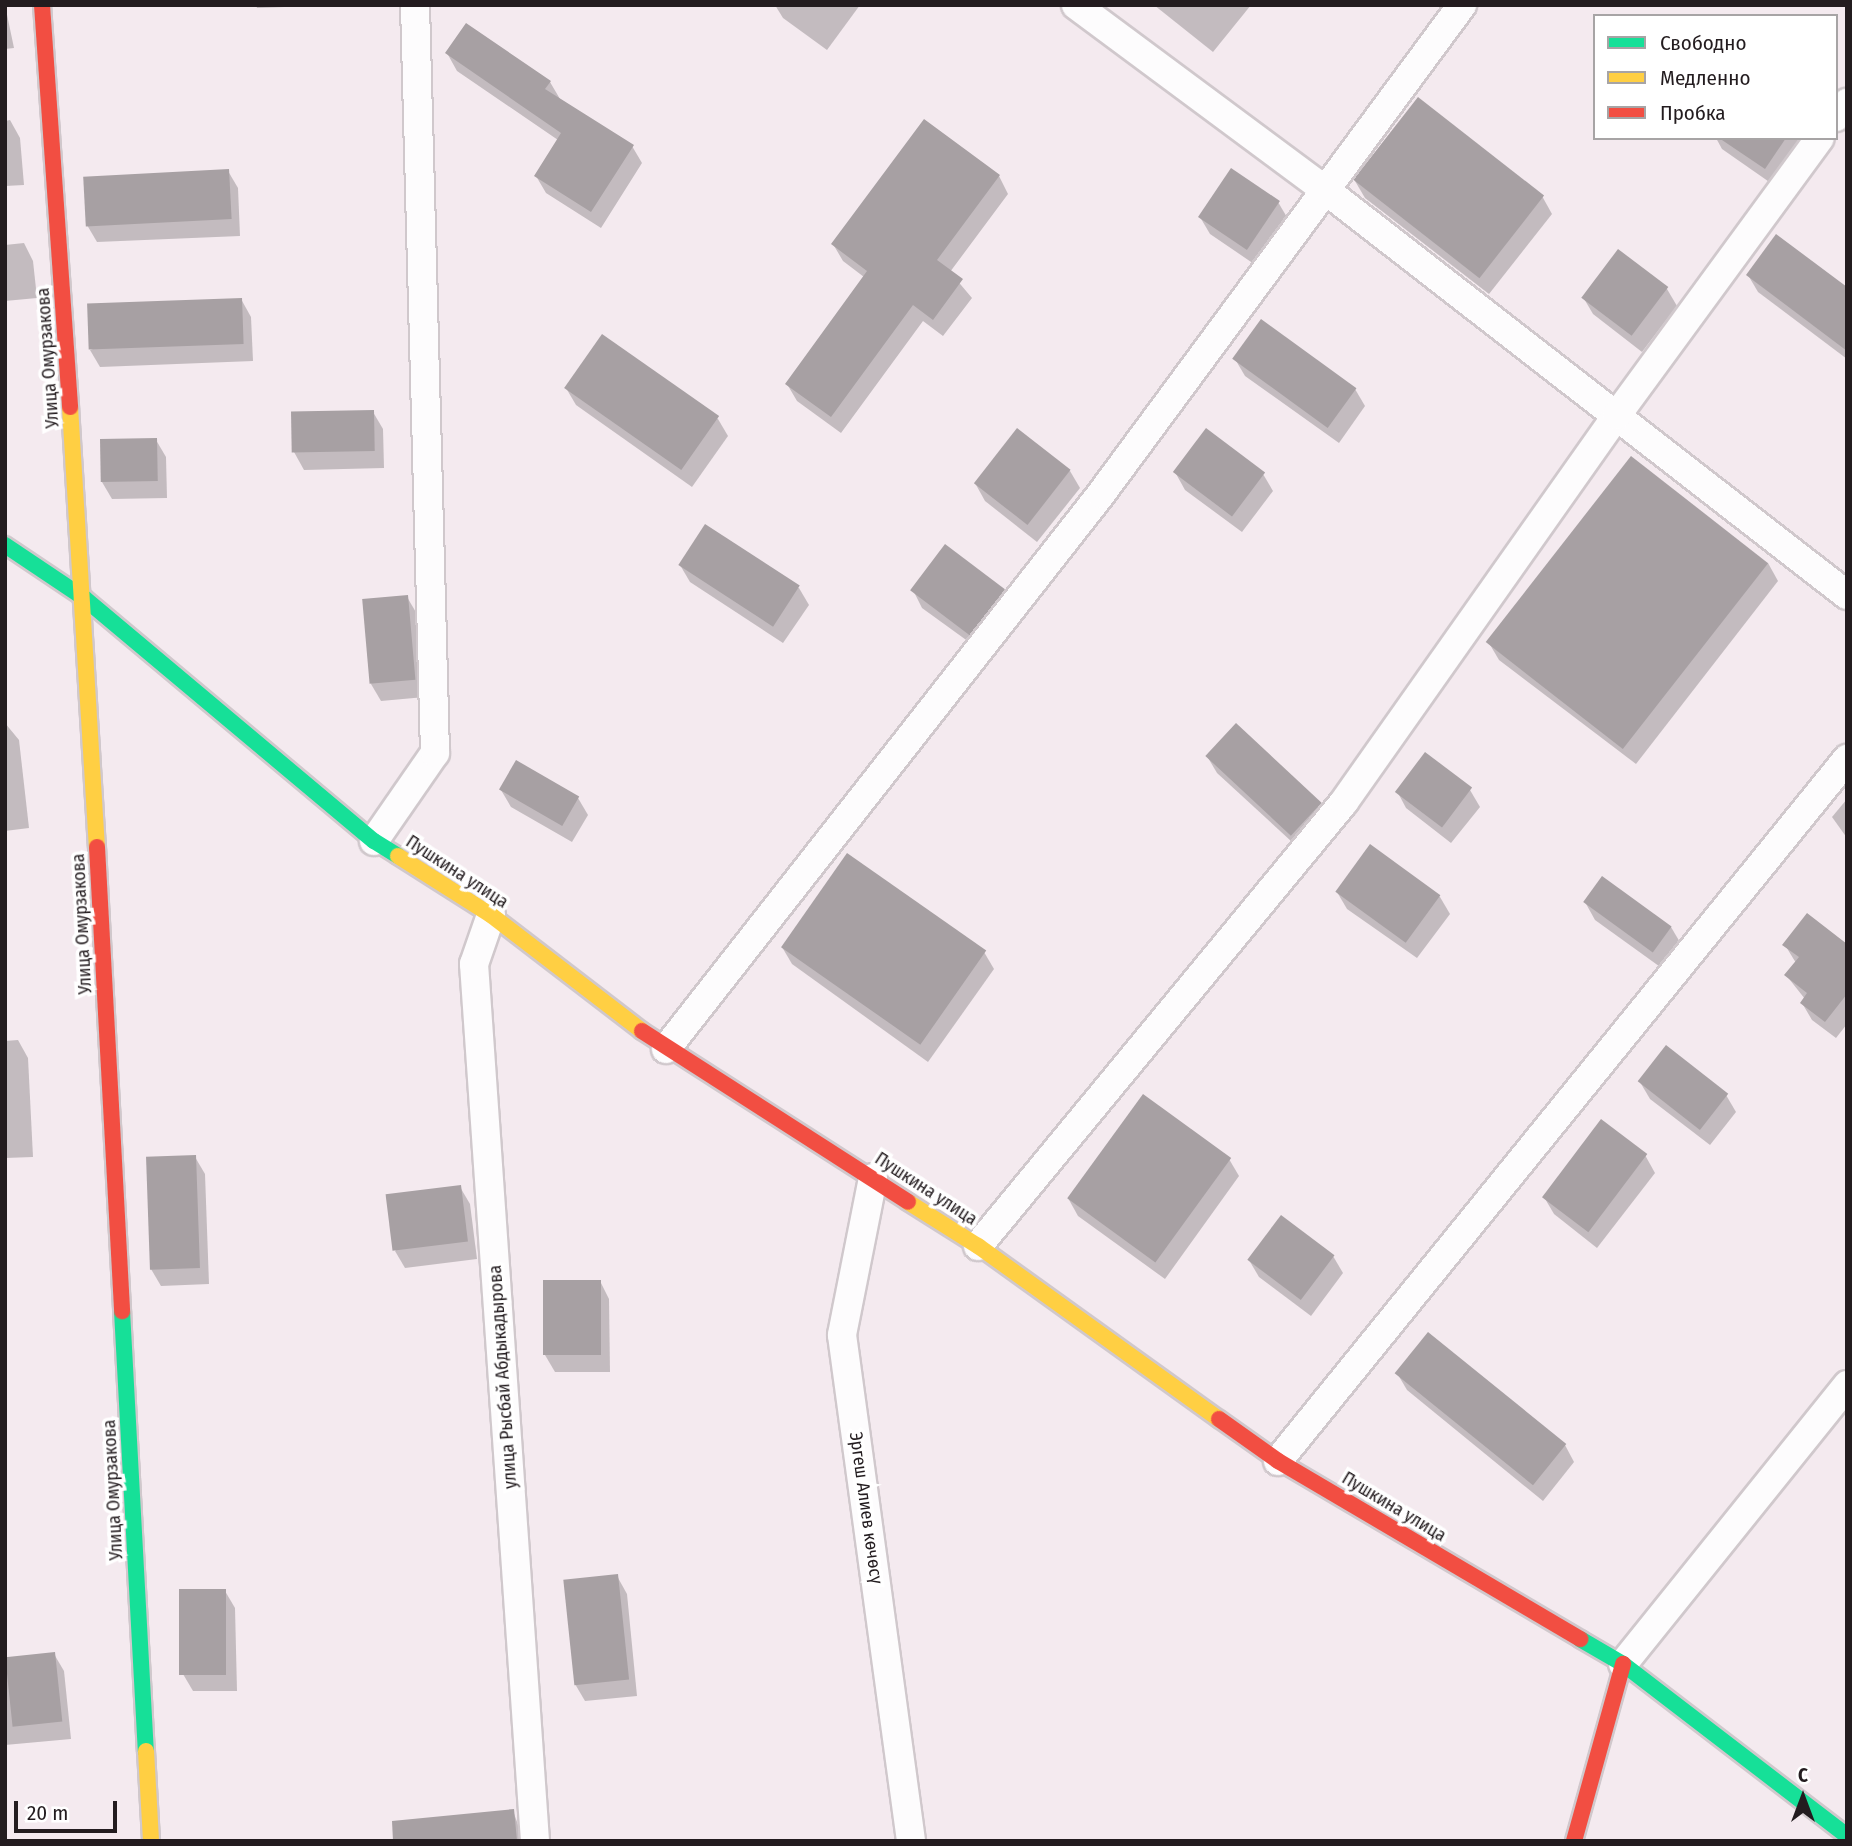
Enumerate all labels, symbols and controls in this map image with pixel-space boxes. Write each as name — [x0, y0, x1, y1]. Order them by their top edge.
legend — [1593, 14, 1838, 140]
text: Свободно — [1660, 30, 1746, 56]
text: Медленно — [1660, 65, 1750, 91]
text: Пробка — [1660, 100, 1726, 126]
street label: Улица Омурзакова — [32, 287, 64, 429]
street label: Пушкина улица — [402, 831, 512, 913]
street label: Улица Омурзакова — [68, 853, 96, 995]
street label: Пушкина улица — [871, 1148, 981, 1230]
street label: улица Рысбай Абдыкадырова — [484, 1264, 522, 1490]
street label: Улица Омурзакова — [99, 1419, 127, 1561]
street label: Эргеш Алиев көчөсү — [845, 1431, 887, 1585]
street label: Пушкина улица — [1338, 1467, 1450, 1547]
north arrow — [1768, 1762, 1838, 1832]
text: С — [1798, 1764, 1808, 1787]
scale bar — [18, 1786, 121, 1830]
text: 20 m — [27, 1800, 68, 1826]

